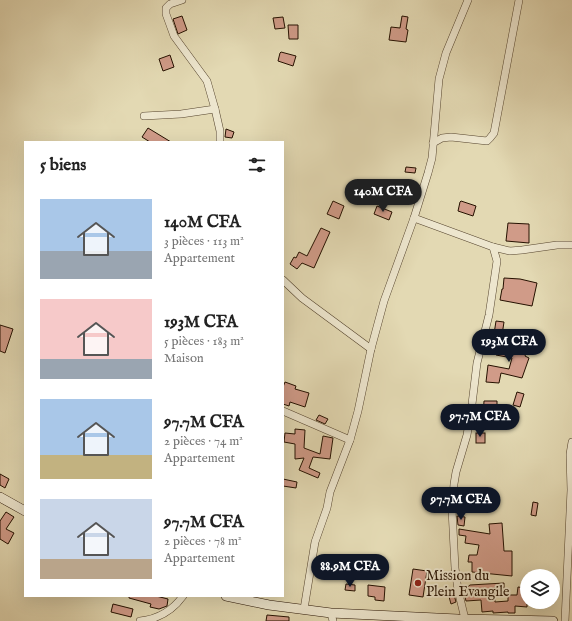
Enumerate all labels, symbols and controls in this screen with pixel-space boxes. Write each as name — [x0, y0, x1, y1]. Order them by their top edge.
icon: filters — [246, 154, 268, 176]
text: 5 biens — [40, 155, 86, 176]
pin: 140M CFA — [342, 179, 424, 213]
text: 140M CFA — [354, 183, 412, 200]
text: 140M CFA — [164, 212, 241, 233]
icon: home — [72, 215, 120, 263]
text: 3 pièces · 113 m² — [164, 233, 244, 250]
text: Appartement — [164, 250, 235, 267]
text: 193M CFA — [164, 312, 238, 333]
icon: home — [72, 315, 120, 363]
pin: 193M CFA — [468, 329, 550, 363]
text: 5 pièces · 183 m² — [164, 333, 244, 350]
text: 193M CFA — [481, 333, 537, 350]
text: Maison — [164, 350, 204, 367]
pin: 97.7M CFA — [434, 404, 526, 438]
text: 97.7M CFA — [450, 408, 510, 425]
text: 97.7M CFA — [164, 412, 244, 433]
icon: home — [72, 415, 120, 463]
text: 2 pièces · 74 m² — [164, 433, 243, 450]
text: Appartement — [164, 450, 235, 467]
pin: 97.7M CFA — [415, 487, 507, 521]
text: 97.7M CFA — [431, 491, 491, 508]
text: 97.7M CFA — [164, 512, 244, 533]
icon: home — [72, 515, 120, 563]
text: 2 pièces · 78 m² — [164, 533, 242, 550]
text: Appartement — [164, 550, 235, 567]
pin: 88.9M CFA — [304, 554, 396, 588]
text: 88.9M CFA — [320, 558, 380, 575]
place label: Mission du Plein Evangile — [426, 567, 510, 601]
map controls — [520, 569, 560, 609]
button: layers — [520, 569, 560, 609]
marker: Mission du Plein Evangile — [413, 578, 423, 588]

